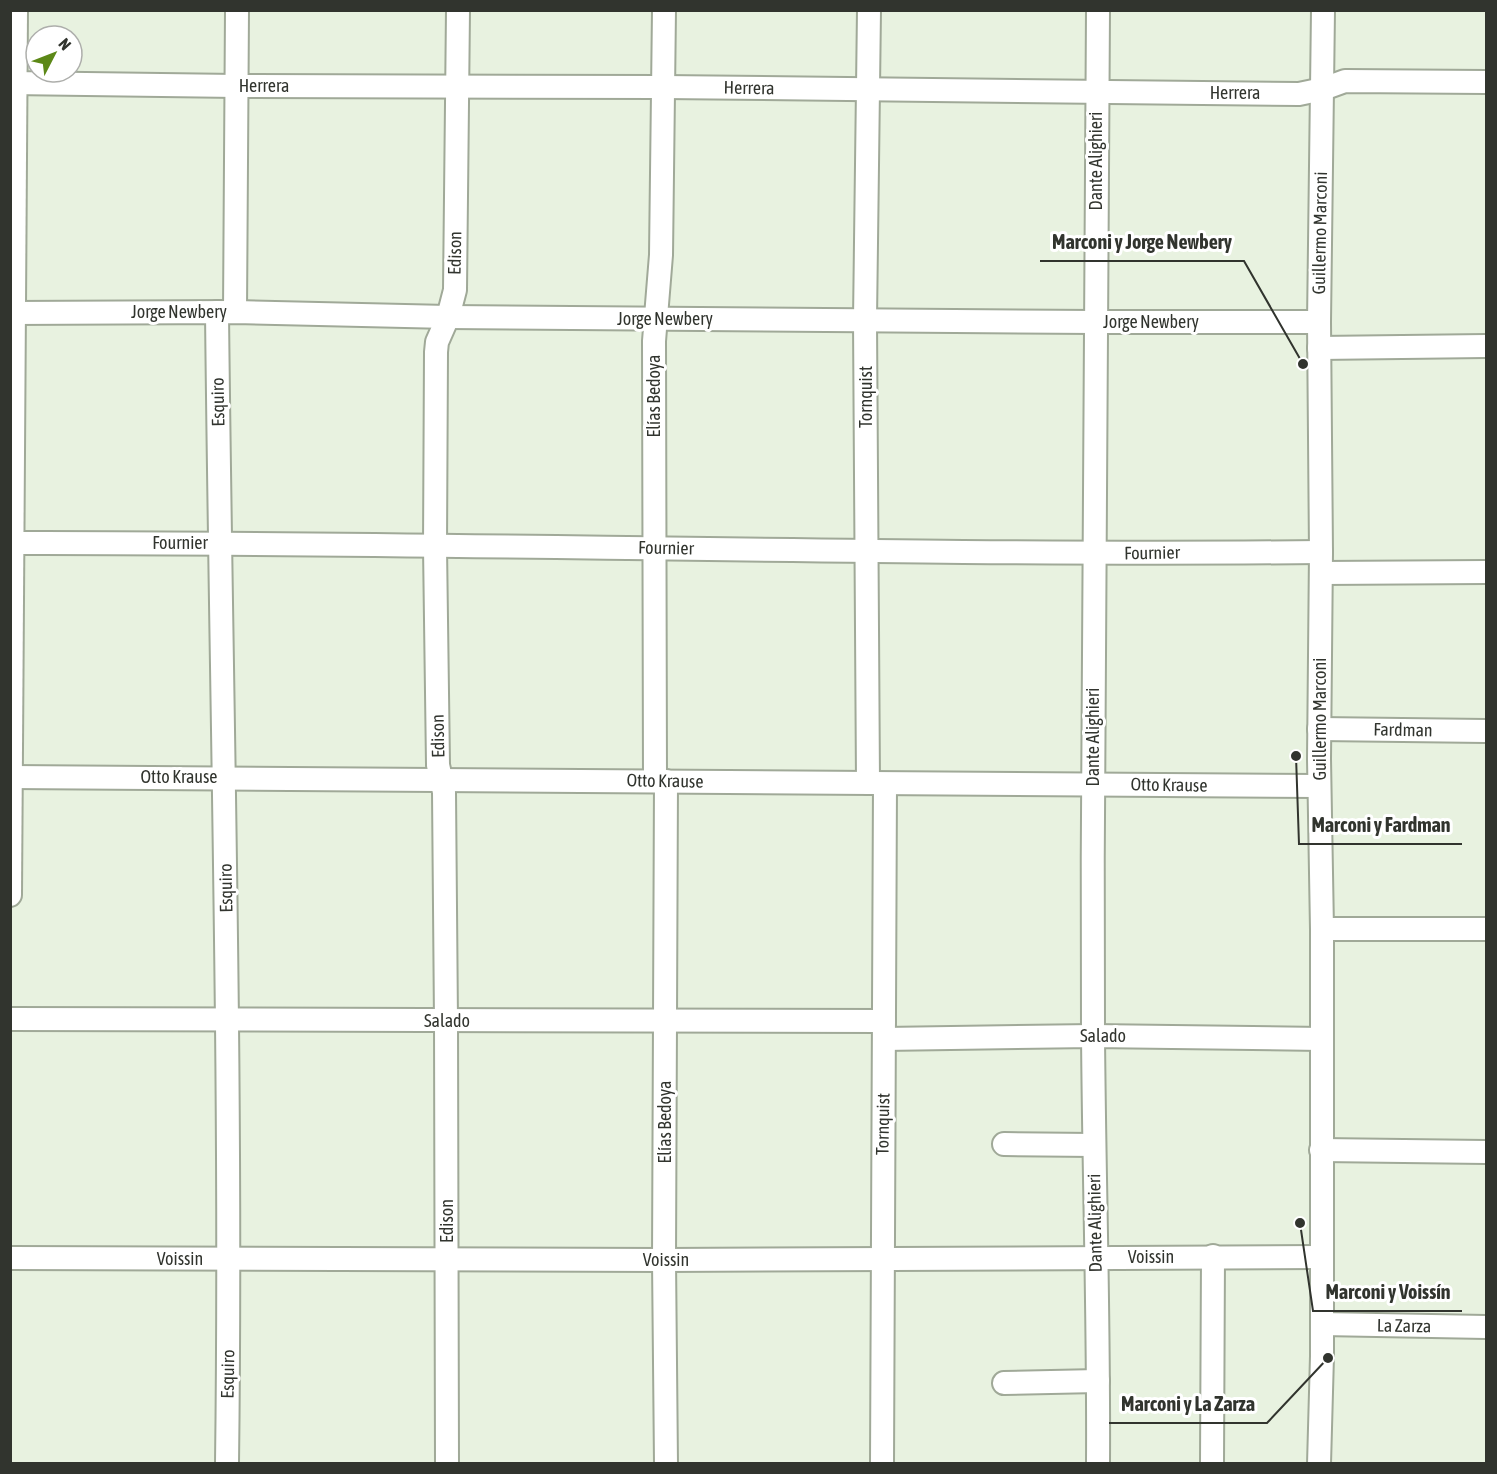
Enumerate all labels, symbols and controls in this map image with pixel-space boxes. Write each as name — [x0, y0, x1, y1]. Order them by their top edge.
north arrow — [24, 24, 84, 84]
text: N — [55, 34, 75, 53]
street label: Herrera — [239, 75, 289, 96]
street label: Herrera — [723, 77, 775, 98]
street label: Herrera — [1210, 82, 1260, 103]
street label: Dante Alighieri — [1085, 112, 1106, 210]
street label: Guillermo Marconi — [1308, 171, 1331, 295]
callout: Marconi y Jorge Newbery — [1040, 223, 1244, 261]
text: Marconi y Jorge Newbery — [1052, 230, 1233, 253]
street label: Edison — [444, 231, 465, 275]
street label: Jorge Newbery — [131, 301, 227, 322]
street label: Jorge Newbery — [617, 308, 713, 329]
street label: Jorge Newbery — [1103, 311, 1199, 332]
street label: Elías Bedoya — [643, 355, 664, 437]
street label: Tornquist — [855, 366, 876, 428]
street label: Esquiro — [207, 377, 228, 427]
street label: Fournier — [152, 532, 209, 553]
street label: Fournier — [638, 537, 695, 558]
street label: Fournier — [1124, 542, 1181, 563]
street label: Guillermo Marconi — [1309, 658, 1330, 780]
street label: Dante Alighieri — [1082, 688, 1103, 786]
street label: Edison — [427, 714, 448, 758]
street label: Fardman — [1373, 718, 1433, 741]
street label: Otto Krause — [141, 766, 218, 787]
street label: Otto Krause — [626, 769, 704, 792]
street label: Otto Krause — [1130, 773, 1208, 796]
callout: Marconi y Fardman — [1299, 806, 1462, 844]
text: Marconi y Fardman — [1311, 813, 1451, 836]
street label: Esquiro — [215, 863, 236, 913]
street label: Salado — [424, 1010, 470, 1031]
street label: Salado — [1080, 1025, 1126, 1046]
street label: Elías Bedoya — [654, 1081, 675, 1163]
street label: Tornquist — [871, 1093, 894, 1155]
street label: Dante Alighieri — [1083, 1173, 1106, 1273]
street label: Edison — [436, 1199, 457, 1243]
street label: Voissin — [1128, 1246, 1174, 1267]
street label: Voissin — [157, 1248, 203, 1269]
street label: Voissin — [643, 1249, 689, 1270]
callout: Marconi y Voissín — [1313, 1273, 1462, 1311]
text: Marconi y Voissín — [1325, 1280, 1451, 1303]
street label: La Zarza — [1377, 1315, 1431, 1336]
street label: Esquiro — [217, 1349, 238, 1399]
callout: Marconi y La Zarza — [1109, 1385, 1267, 1423]
text: Marconi y La Zarza — [1121, 1392, 1255, 1415]

